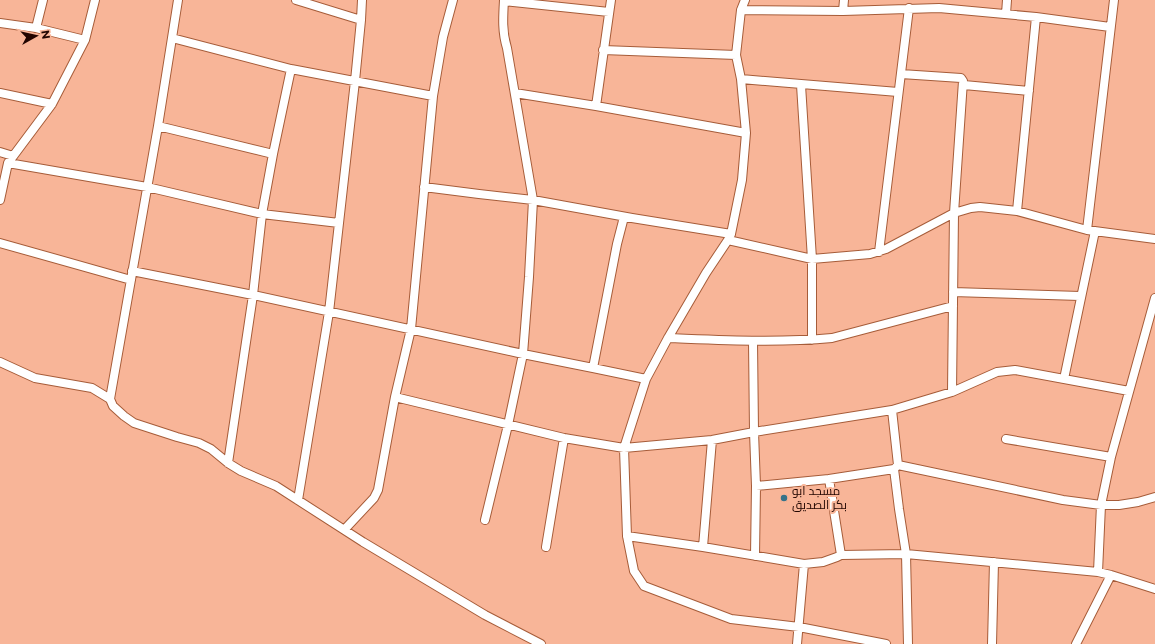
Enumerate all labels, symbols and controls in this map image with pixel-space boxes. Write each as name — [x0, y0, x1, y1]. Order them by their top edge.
north arrow — [16, 16, 56, 56]
text: N — [38, 29, 53, 40]
place label: مسجد ابو بكر الصديق — [792, 483, 847, 512]
marker: مسجد ابو بكر الصديق — [779, 493, 789, 503]

